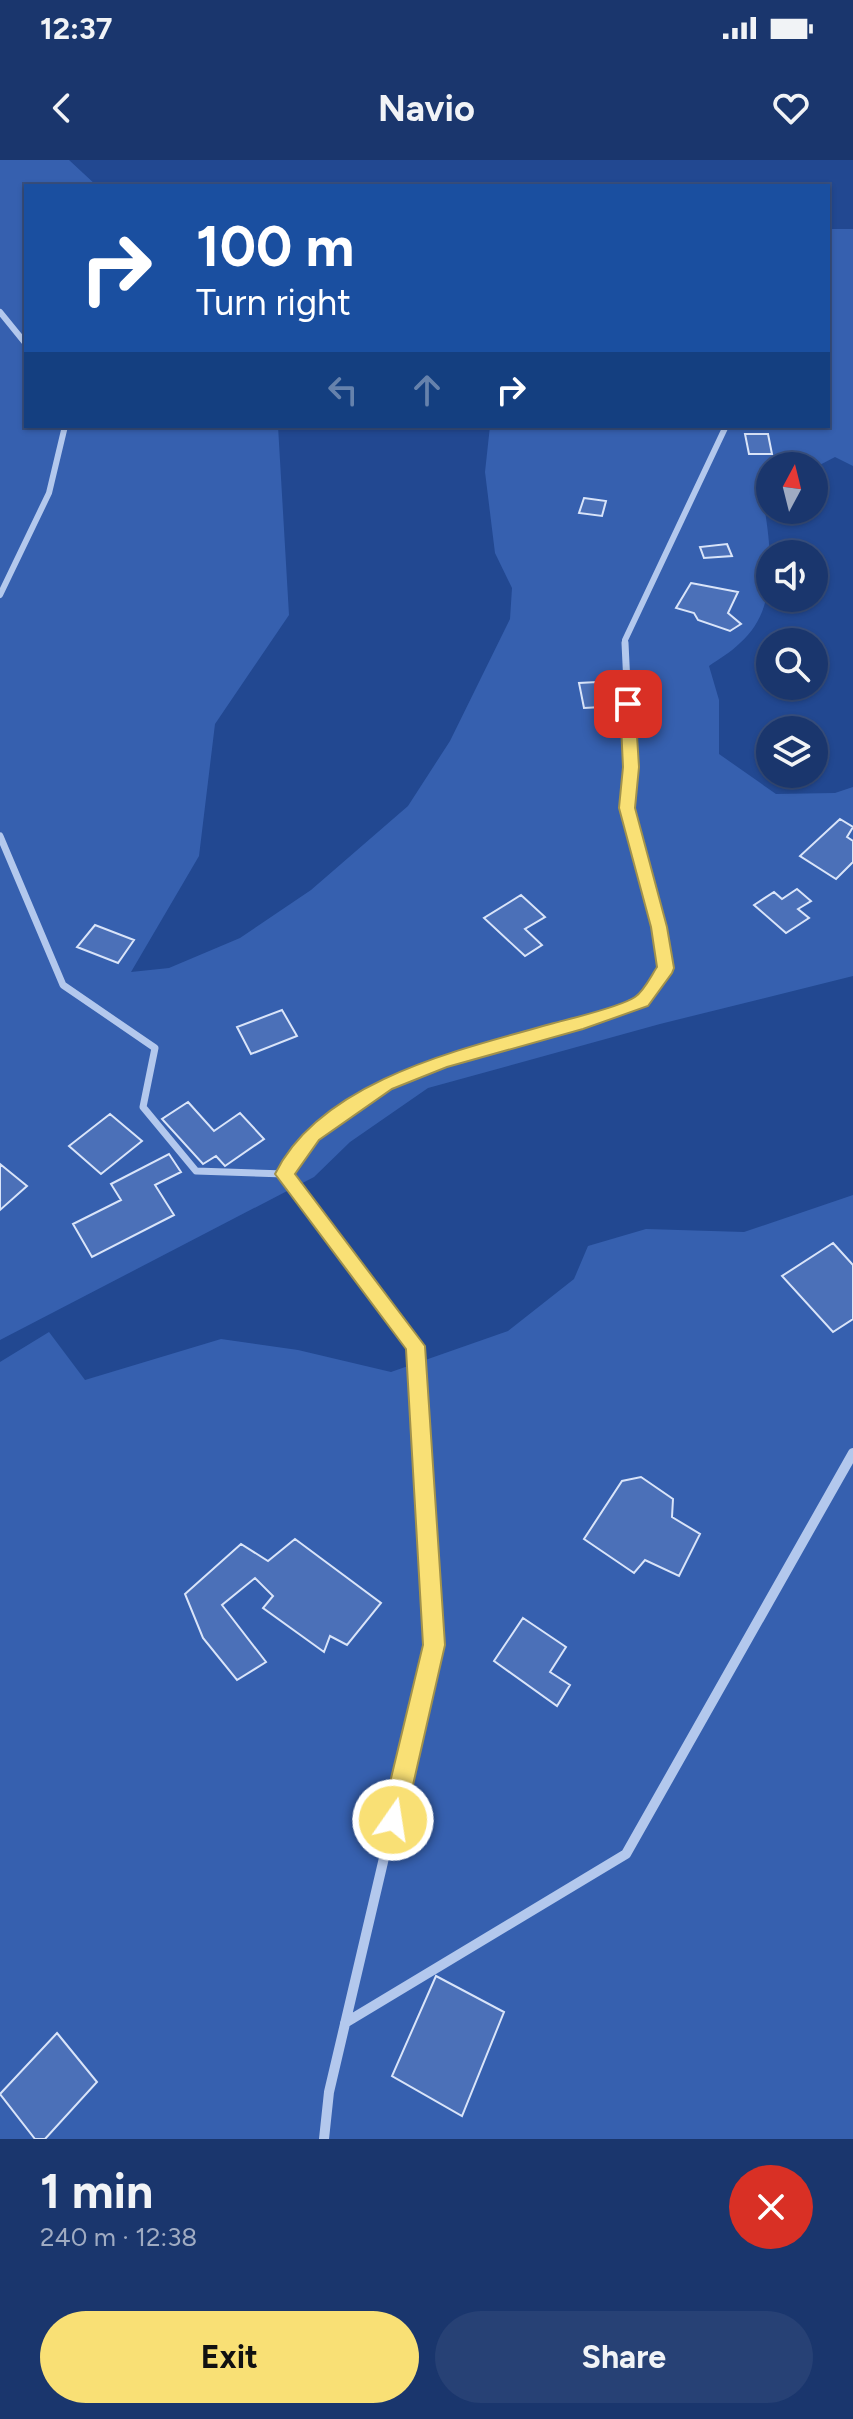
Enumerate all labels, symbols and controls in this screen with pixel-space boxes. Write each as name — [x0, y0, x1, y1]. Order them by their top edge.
text: 12:37 — [40, 10, 112, 47]
icon: back — [40, 86, 84, 130]
icon: heart — [769, 86, 813, 130]
text: Navio — [378, 87, 475, 130]
text: 100 m — [196, 213, 354, 280]
icon: right — [64, 216, 168, 320]
text: Turn right — [196, 281, 351, 324]
icon: left — [321, 368, 365, 412]
icon: ahead — [405, 368, 449, 412]
icon: right — [489, 368, 533, 412]
north arrow — [756, 452, 828, 524]
map controls — [756, 452, 828, 788]
button: sound — [756, 540, 828, 612]
button: search — [756, 628, 828, 700]
pin — [594, 670, 662, 738]
icon: arrive — [606, 682, 650, 726]
button: layers — [756, 716, 828, 788]
position arrow — [351, 1778, 435, 1862]
text: 1 min — [40, 2162, 153, 2220]
button: close — [729, 2165, 813, 2249]
text: 240 m · 12:38 — [40, 2221, 197, 2253]
button: Exit — [40, 2311, 419, 2403]
button: Share — [435, 2311, 813, 2403]

